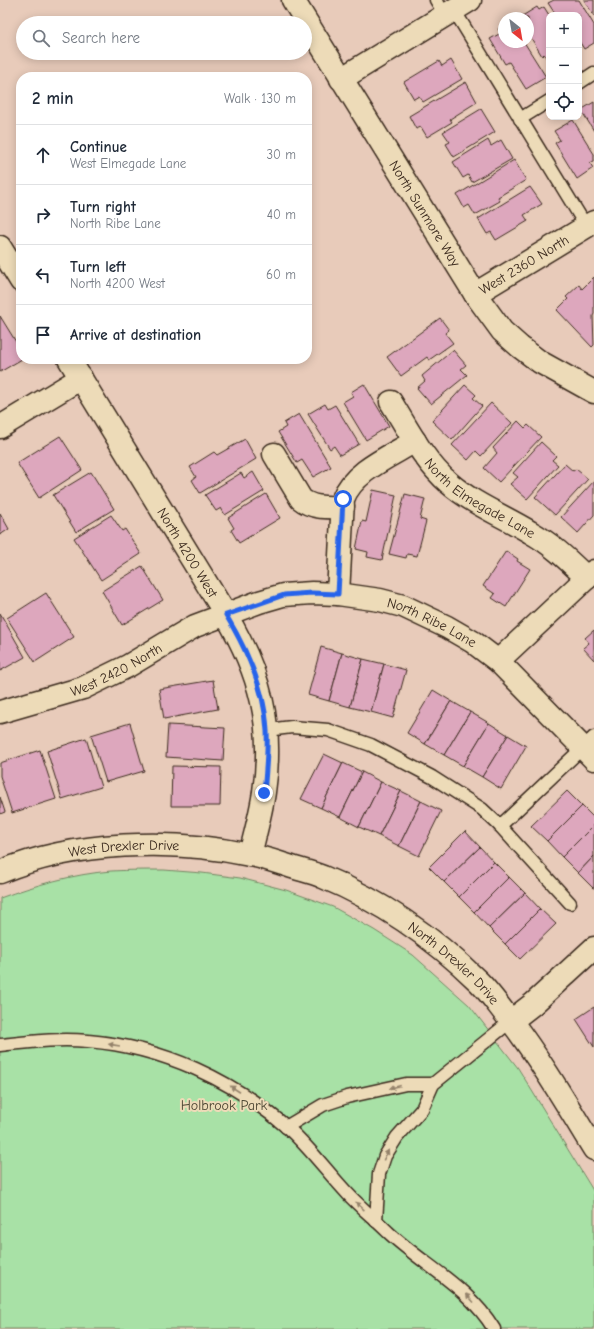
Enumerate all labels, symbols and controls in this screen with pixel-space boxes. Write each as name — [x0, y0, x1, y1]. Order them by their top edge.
north arrow — [498, 12, 534, 48]
map controls — [546, 12, 582, 120]
button: + — [546, 12, 582, 48]
search box — [16, 16, 312, 60]
icon: search — [30, 27, 52, 49]
text: Search here — [62, 29, 140, 47]
button: − — [546, 48, 582, 84]
button: locate — [546, 84, 582, 120]
text: 2 min — [32, 89, 73, 108]
text: Walk · 130 m — [224, 91, 296, 106]
text: Continue — [70, 138, 127, 156]
icon: ahead — [32, 144, 54, 166]
text: 30 m — [266, 147, 296, 162]
text: West Elmegade Lane — [70, 156, 186, 171]
street label: North Sunmore Way — [386, 157, 465, 270]
text: Turn right — [70, 198, 136, 216]
icon: right — [32, 204, 54, 226]
text: 40 m — [267, 207, 296, 222]
text: North Ribe Lane — [70, 216, 161, 231]
street label: West 2360 North — [476, 231, 572, 298]
text: Turn left — [70, 258, 126, 276]
icon: left — [32, 264, 54, 286]
text: 60 m — [266, 267, 296, 282]
text: North 4200 West — [70, 276, 165, 291]
icon: arrive — [32, 324, 54, 346]
text: Arrive at destination — [70, 326, 201, 344]
street label: North Elmegade Lane — [421, 455, 538, 542]
route start — [334, 490, 352, 508]
street label: North 4200 West — [154, 504, 222, 601]
street label: North Ribe Lane — [385, 594, 480, 651]
street label: West 2420 North — [68, 639, 165, 700]
route end — [255, 784, 273, 802]
street label: West Drexler Drive — [67, 836, 180, 860]
street label: North Drexler Drive — [405, 918, 503, 1008]
one-way arrow — [108, 1042, 120, 1048]
one-way arrow — [389, 1084, 401, 1090]
one-way arrow — [230, 1085, 240, 1093]
park label: Holbrook Park — [181, 1097, 267, 1114]
one-way arrow — [383, 1150, 390, 1161]
one-way arrow — [355, 1201, 365, 1211]
one-way arrow — [466, 1293, 475, 1304]

